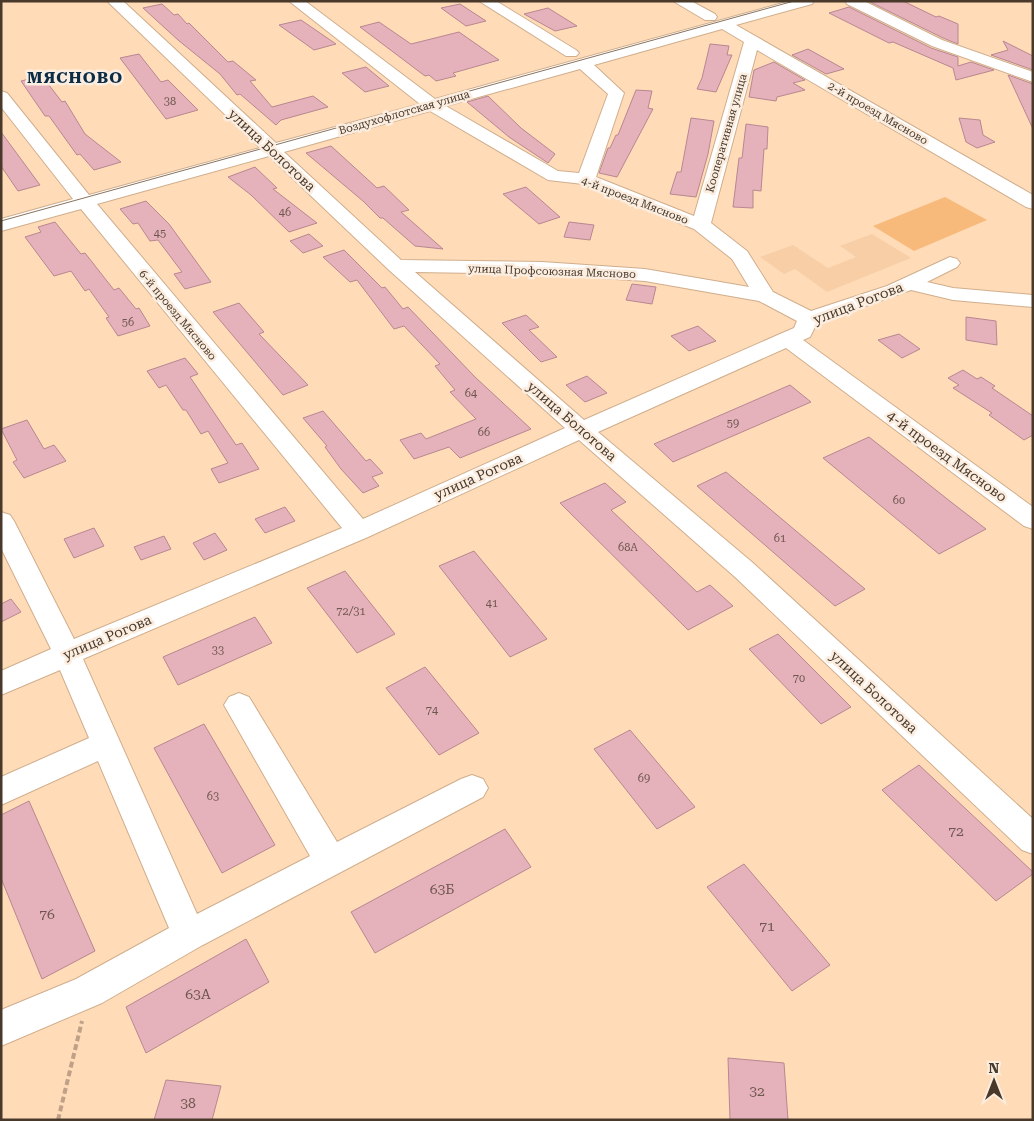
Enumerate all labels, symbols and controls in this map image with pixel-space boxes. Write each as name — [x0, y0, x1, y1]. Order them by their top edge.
district label: МЯСНОВО — [27, 68, 123, 87]
street label: Кооперативная улица — [703, 72, 750, 194]
street label: 2-й проезд Мясново — [825, 79, 930, 148]
street label: Воздухофлотская улица — [337, 88, 471, 137]
house number: 38 — [164, 95, 176, 108]
street label: улица Болотова — [225, 106, 319, 195]
street label: 4-й проезд Мясново — [580, 174, 690, 227]
house number: 46 — [279, 206, 291, 219]
house number: 45 — [154, 227, 166, 240]
street label: улица Профсоюзная Мясново — [468, 262, 636, 281]
street label: 6-й проезд Мясново — [136, 268, 219, 363]
street label: улица Рогова — [811, 278, 905, 327]
house number: 56 — [122, 316, 134, 329]
street label: улица Болотова — [524, 378, 620, 464]
house number: 64 — [465, 387, 478, 400]
street label: 4-й проезд Мясново — [884, 407, 1010, 505]
house number: 59 — [727, 417, 739, 430]
house number: 66 — [478, 426, 490, 439]
street label: улица Рогова — [432, 449, 525, 503]
house number: 60 — [893, 494, 905, 507]
house number: 61 — [774, 532, 786, 545]
house number: 68А — [618, 541, 638, 554]
house number: 41 — [486, 597, 498, 610]
house number: 72/31 — [336, 605, 366, 618]
street label: улица Рогова — [60, 611, 154, 663]
house number: 33 — [212, 644, 224, 657]
street label: улица Болотова — [827, 648, 921, 737]
house number: 70 — [793, 672, 805, 685]
house number: 74 — [426, 704, 439, 717]
house number: 69 — [638, 772, 650, 785]
house number: 63 — [207, 790, 219, 803]
house number: 72 — [948, 823, 964, 839]
house number: 63Б — [430, 881, 454, 897]
house number: 76 — [39, 906, 55, 922]
house number: 71 — [759, 918, 775, 934]
house number: 63А — [185, 986, 211, 1002]
north arrow — [969, 1056, 1019, 1106]
text: N — [989, 1060, 1000, 1076]
house number: 32 — [749, 1083, 765, 1099]
house number: 38 — [180, 1095, 196, 1111]

